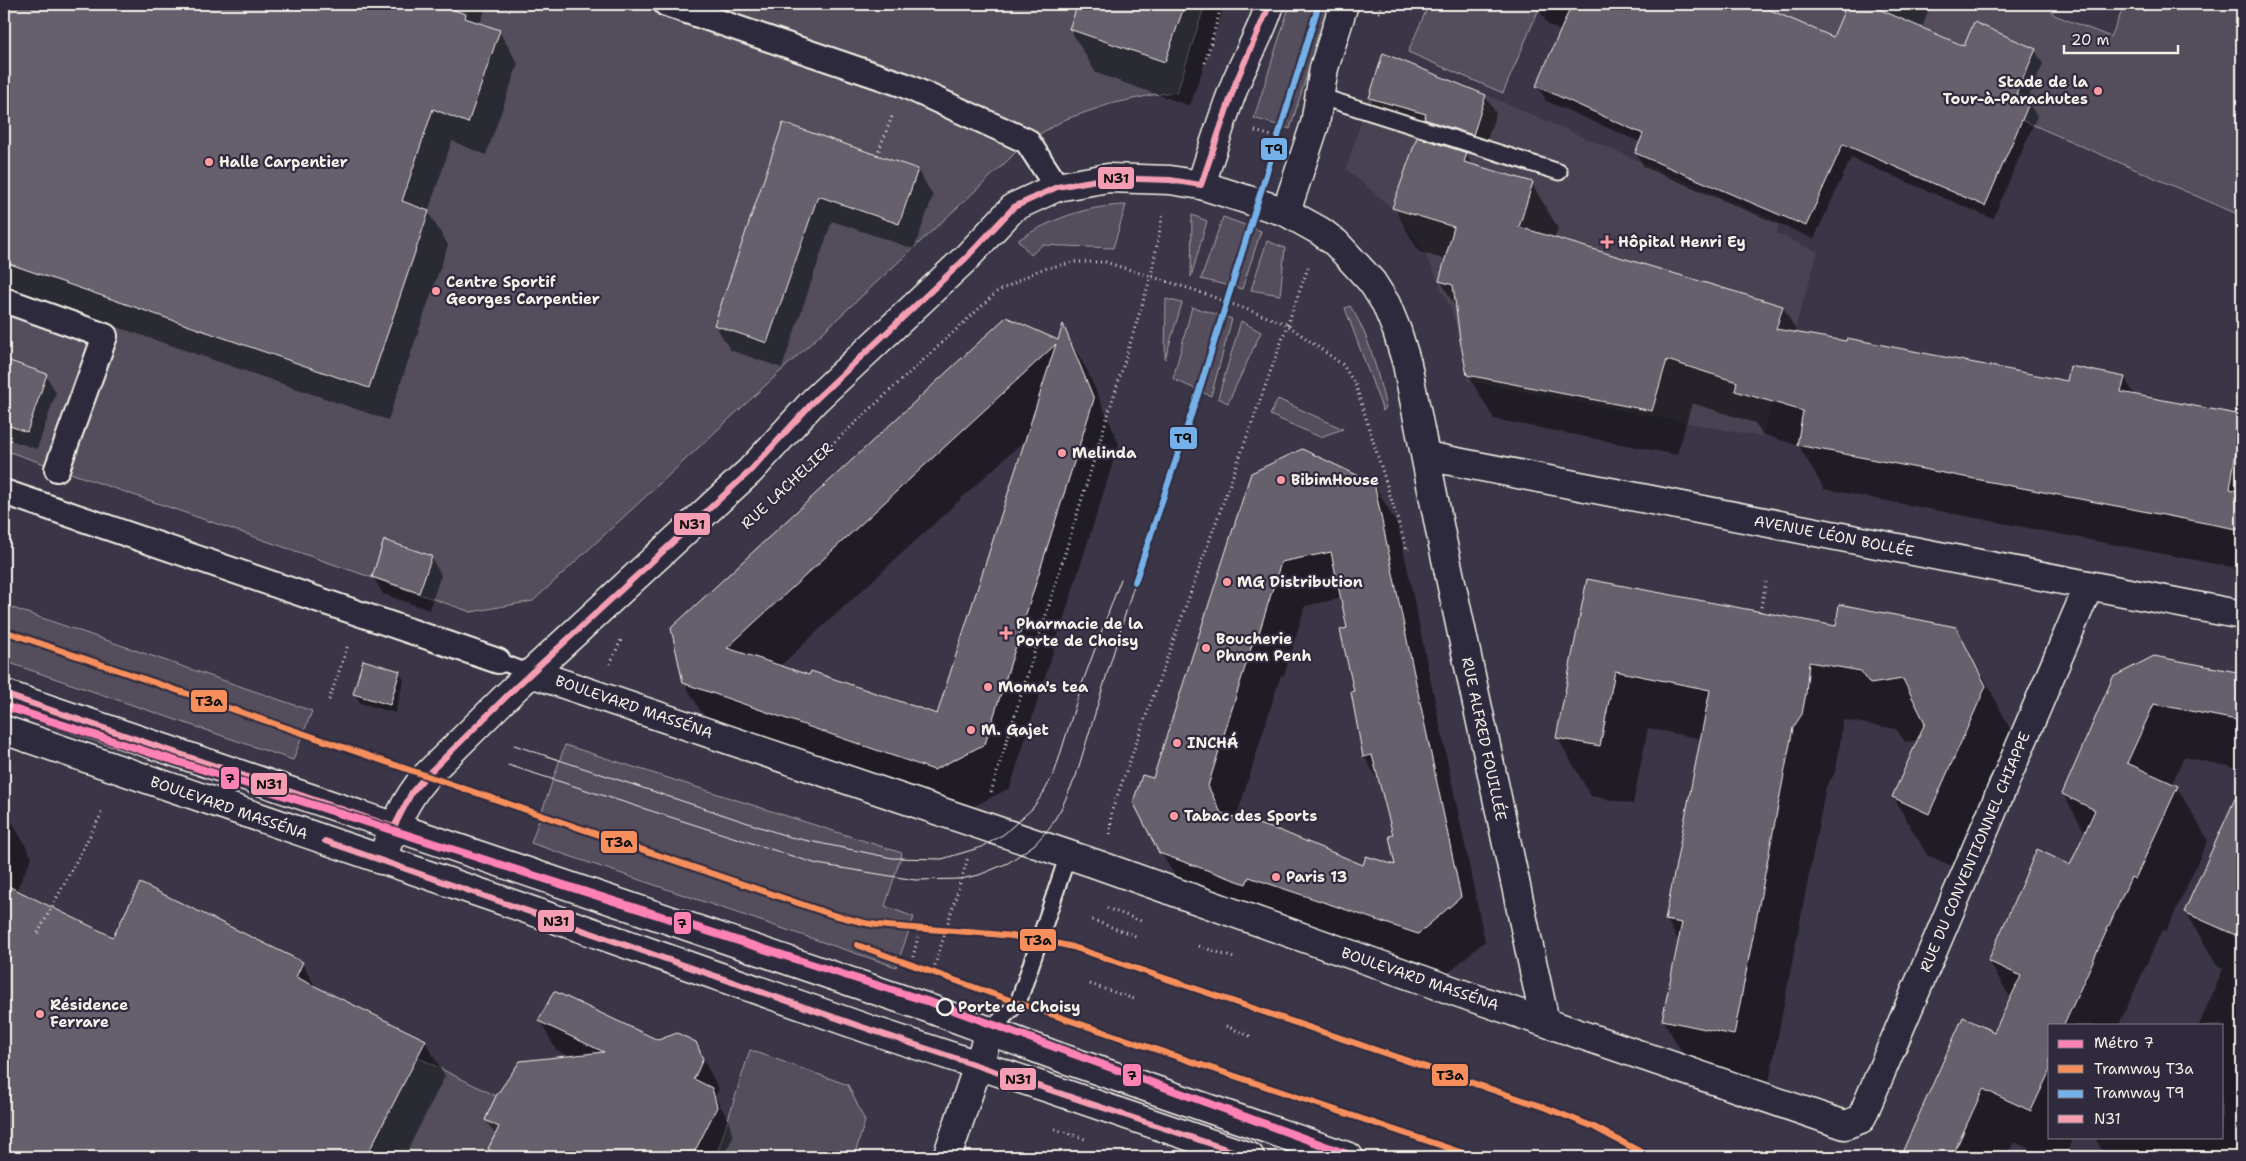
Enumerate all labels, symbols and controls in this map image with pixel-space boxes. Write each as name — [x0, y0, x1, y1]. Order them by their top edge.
scale bar — [2064, 22, 2177, 54]
text: 20 m — [2071, 30, 2110, 50]
place label: Stade de la Tour-à-Parachutes — [1943, 72, 2089, 109]
marker: Stade de la Tour-à-Parachutes — [2092, 85, 2104, 97]
line badge: T9 — [1260, 137, 1288, 161]
text: T9 — [1265, 140, 1283, 158]
place label: Halle Carpentier — [219, 152, 348, 172]
marker: Halle Carpentier — [203, 156, 215, 168]
line badge: N31 — [1097, 166, 1135, 190]
text: N31 — [1103, 169, 1129, 187]
place label: Hôpital Henri Ey — [1618, 232, 1746, 252]
marker: Hôpital Henri Ey — [1600, 235, 1614, 249]
place label: Centre Sportif Georges Carpentier — [446, 272, 600, 309]
marker: Centre Sportif Georges Carpentier — [430, 285, 442, 297]
line badge: T9 — [1169, 426, 1198, 450]
text: T9 — [1174, 429, 1192, 447]
street label: RUE LACHELIER — [737, 438, 837, 534]
place label: Melinda — [1072, 443, 1137, 463]
marker: Melinda — [1056, 447, 1068, 459]
place label: BibimHouse — [1291, 470, 1379, 490]
marker: BibimHouse — [1275, 474, 1287, 486]
street label: AVENUE LÉON BOLLÉE — [1752, 510, 1916, 561]
line badge: N31 — [673, 512, 711, 536]
text: N31 — [679, 515, 705, 533]
place label: MG Distribution — [1237, 572, 1363, 592]
marker: MG Distribution — [1221, 576, 1233, 588]
place label: Pharmacie de la Porte de Choisy — [1016, 614, 1144, 651]
marker: Pharmacie de la Porte de Choisy — [1000, 627, 1012, 639]
place label: Boucherie Phnom Penh — [1216, 629, 1311, 666]
marker: Boucherie Phnom Penh — [1200, 642, 1212, 654]
street label: RUE ALFRED FOUILLÉE — [1457, 655, 1512, 823]
street label: BOULEVARD MASSÉNA — [553, 670, 716, 743]
place label: Moma's tea — [998, 677, 1089, 697]
marker: Moma's tea — [982, 681, 994, 693]
line badge: T3a — [190, 689, 228, 713]
text: T3a — [195, 692, 223, 710]
place label: M. Gajet — [981, 720, 1049, 740]
marker: M. Gajet — [965, 724, 977, 736]
street label: RUE DU CONVENTIONNEL CHIAPPE — [1915, 729, 2035, 975]
place label: INCHÁ — [1187, 732, 1239, 753]
marker: INCHÁ — [1171, 737, 1183, 749]
line badge: 7 — [220, 766, 240, 790]
text: 7 — [225, 769, 235, 787]
street label: BOULEVARD MASSÉNA — [148, 771, 311, 844]
line badge: N31 — [250, 772, 288, 796]
text: N31 — [256, 775, 282, 793]
place label: Tabac des Sports — [1184, 806, 1318, 826]
marker: Tabac des Sports — [1168, 810, 1180, 822]
line badge: T3a — [600, 830, 638, 854]
text: T3a — [605, 833, 633, 851]
place label: Paris 13 — [1286, 867, 1347, 887]
marker: Paris 13 — [1270, 871, 1282, 883]
line badge: N31 — [537, 909, 575, 933]
line badge: 7 — [673, 911, 692, 935]
text: N31 — [543, 912, 569, 930]
text: 7 — [677, 914, 687, 932]
line badge: T3a — [1019, 928, 1057, 952]
text: T3a — [1024, 931, 1052, 949]
street label: BOULEVARD MASSÉNA — [1339, 942, 1502, 1015]
place label: Résidence Ferrare — [50, 995, 128, 1032]
place label: Porte de Choisy — [958, 997, 1081, 1017]
marker: Porte de Choisy — [936, 998, 954, 1016]
marker: Résidence Ferrare — [34, 1008, 46, 1020]
legend — [2048, 1024, 2224, 1138]
text: Métro 7 — [2094, 1033, 2154, 1053]
text: Tramway T3a — [2094, 1059, 2194, 1079]
line badge: 7 — [1122, 1063, 1142, 1087]
line badge: T3a — [1431, 1063, 1469, 1087]
text: 7 — [1127, 1066, 1137, 1084]
text: T3a — [1436, 1066, 1464, 1084]
line badge: N31 — [999, 1067, 1037, 1091]
text: N31 — [1005, 1070, 1031, 1088]
text: Tramway T9 — [2094, 1083, 2185, 1103]
text: N31 — [2094, 1109, 2121, 1129]

